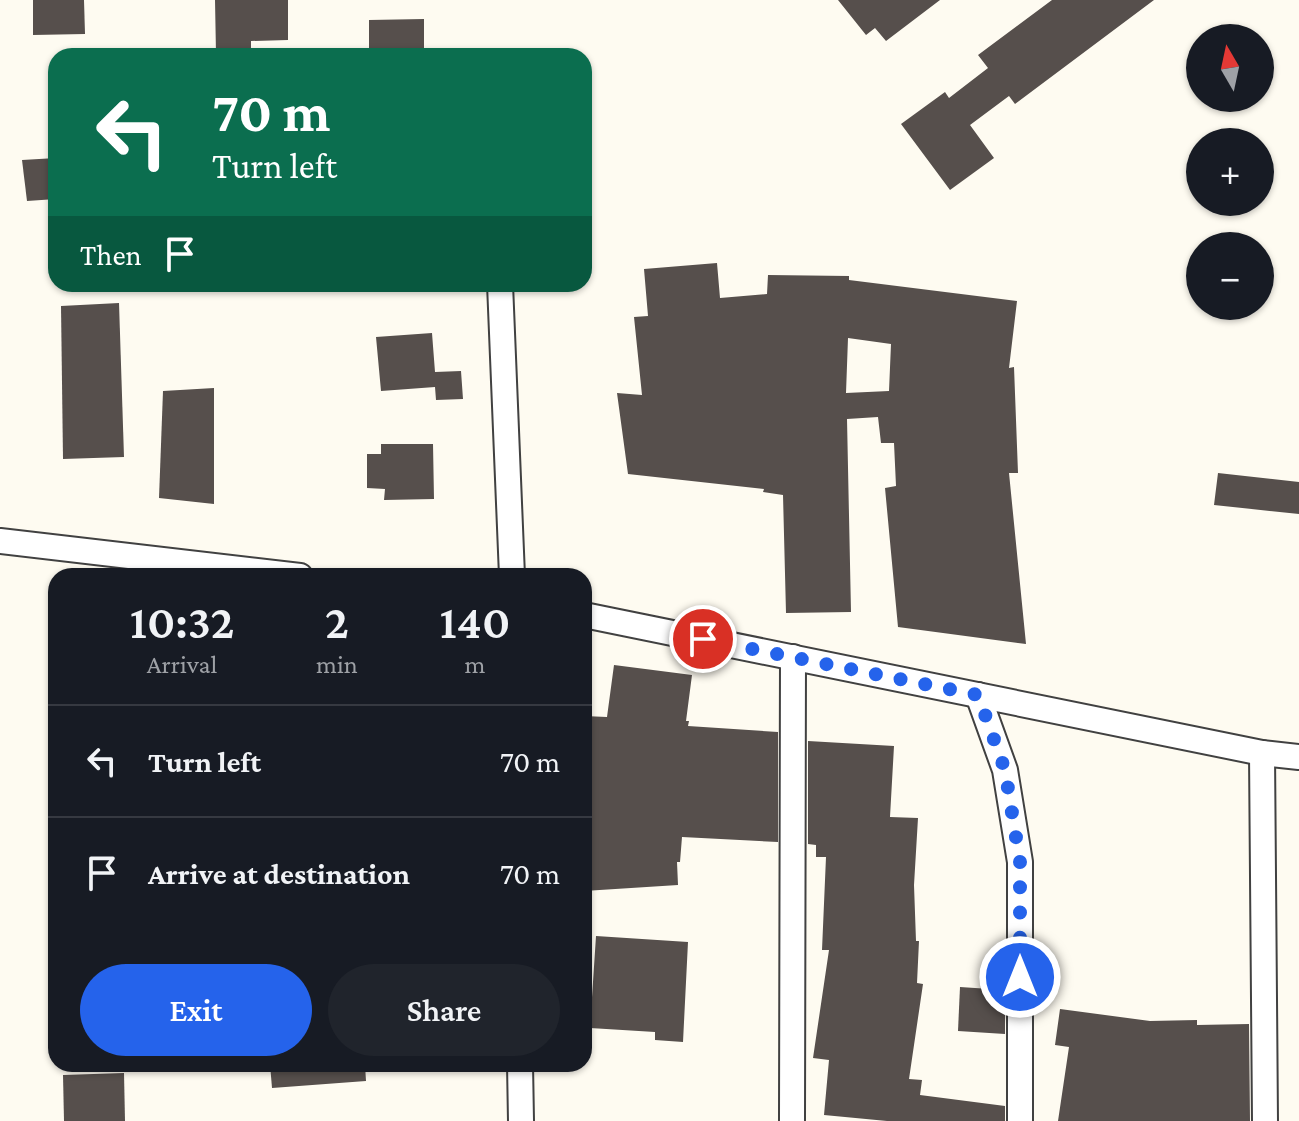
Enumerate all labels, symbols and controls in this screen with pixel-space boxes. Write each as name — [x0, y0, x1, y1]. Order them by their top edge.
north arrow — [1186, 24, 1274, 112]
map controls — [1186, 24, 1274, 320]
icon: left — [80, 80, 184, 184]
text: 70 m — [212, 81, 331, 143]
button: + — [1186, 128, 1274, 216]
text: Turn left — [212, 146, 337, 186]
icon: arrive — [158, 232, 202, 276]
button: − — [1186, 232, 1274, 320]
text: Then — [80, 238, 142, 271]
text: 10:32 — [130, 595, 234, 648]
text: 2 — [325, 595, 349, 648]
text: 140 — [439, 595, 510, 648]
pin — [669, 605, 737, 673]
icon: arrive — [681, 617, 725, 661]
text: Arrival — [147, 650, 217, 679]
text: min — [316, 650, 358, 679]
text: m — [464, 650, 485, 679]
icon: left — [80, 739, 124, 783]
text: Turn left — [148, 745, 261, 778]
text: 70 m — [500, 745, 560, 778]
icon: arrive — [80, 851, 124, 895]
text: Arrive at destination — [148, 857, 410, 890]
text: 70 m — [500, 857, 560, 890]
position arrow — [978, 935, 1062, 1019]
button: Exit — [80, 964, 312, 1056]
button: Share — [328, 964, 560, 1056]

